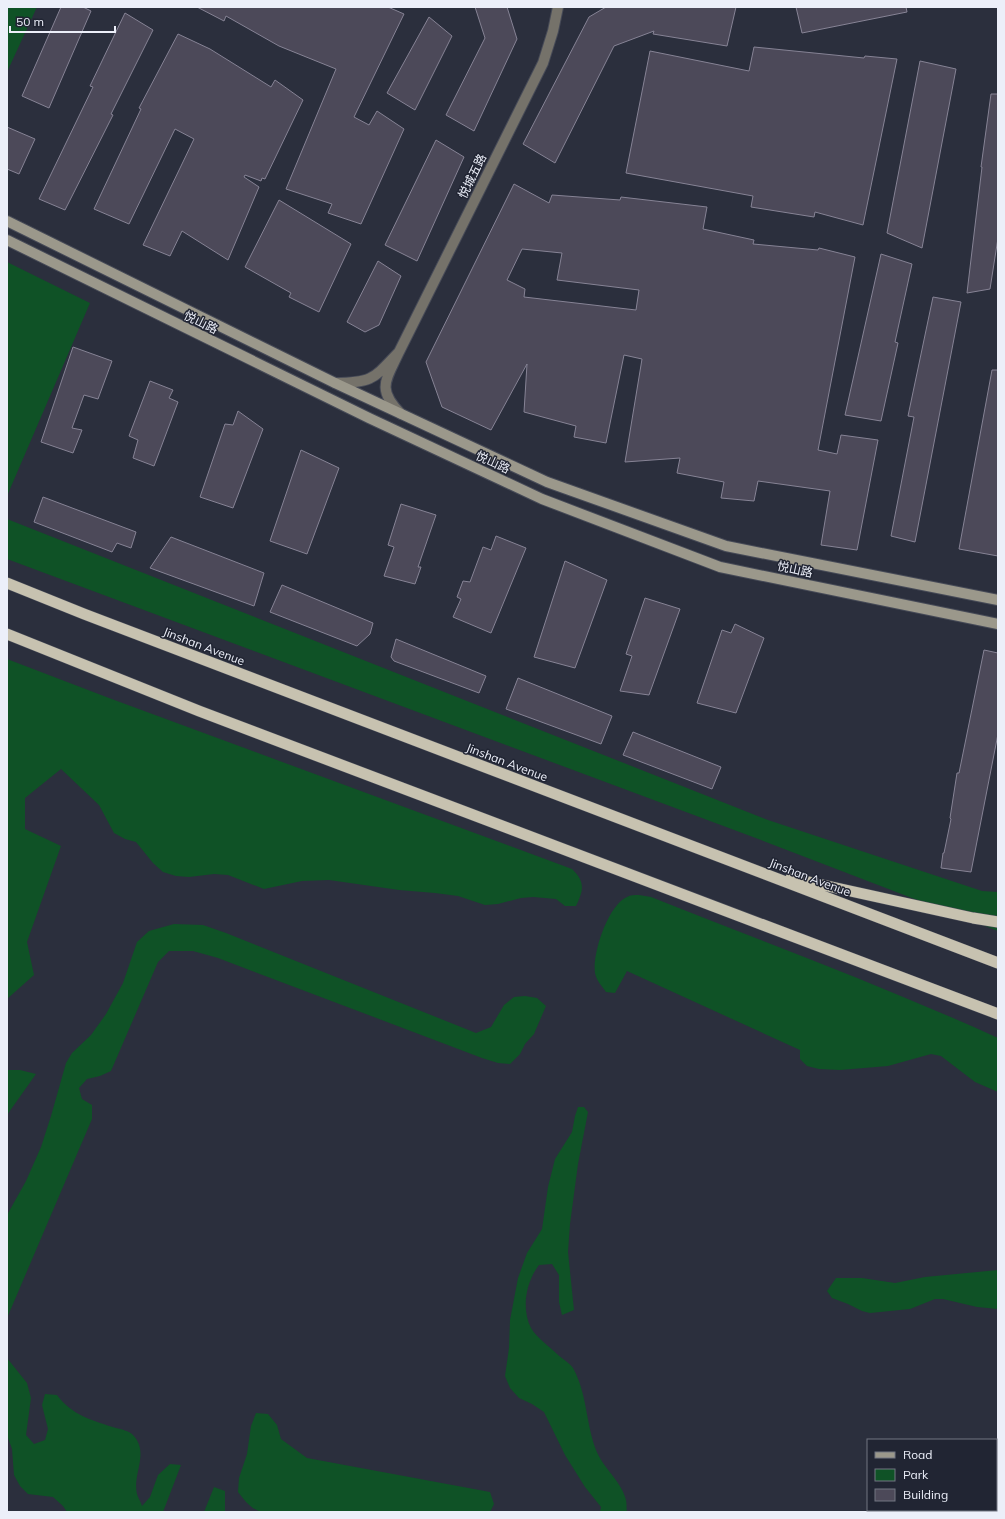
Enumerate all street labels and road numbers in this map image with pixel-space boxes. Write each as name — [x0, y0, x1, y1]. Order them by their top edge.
street label: 悦城五路 — [455, 151, 489, 201]
street label: 悦山路 — [182, 307, 220, 337]
street label: 悦山路 — [474, 448, 512, 476]
street label: 悦山路 — [776, 558, 814, 580]
street label: Jinshan Avenue — [161, 624, 247, 668]
street label: Jinshan Avenue — [464, 740, 550, 784]
street label: Jinshan Avenue — [767, 855, 853, 899]

